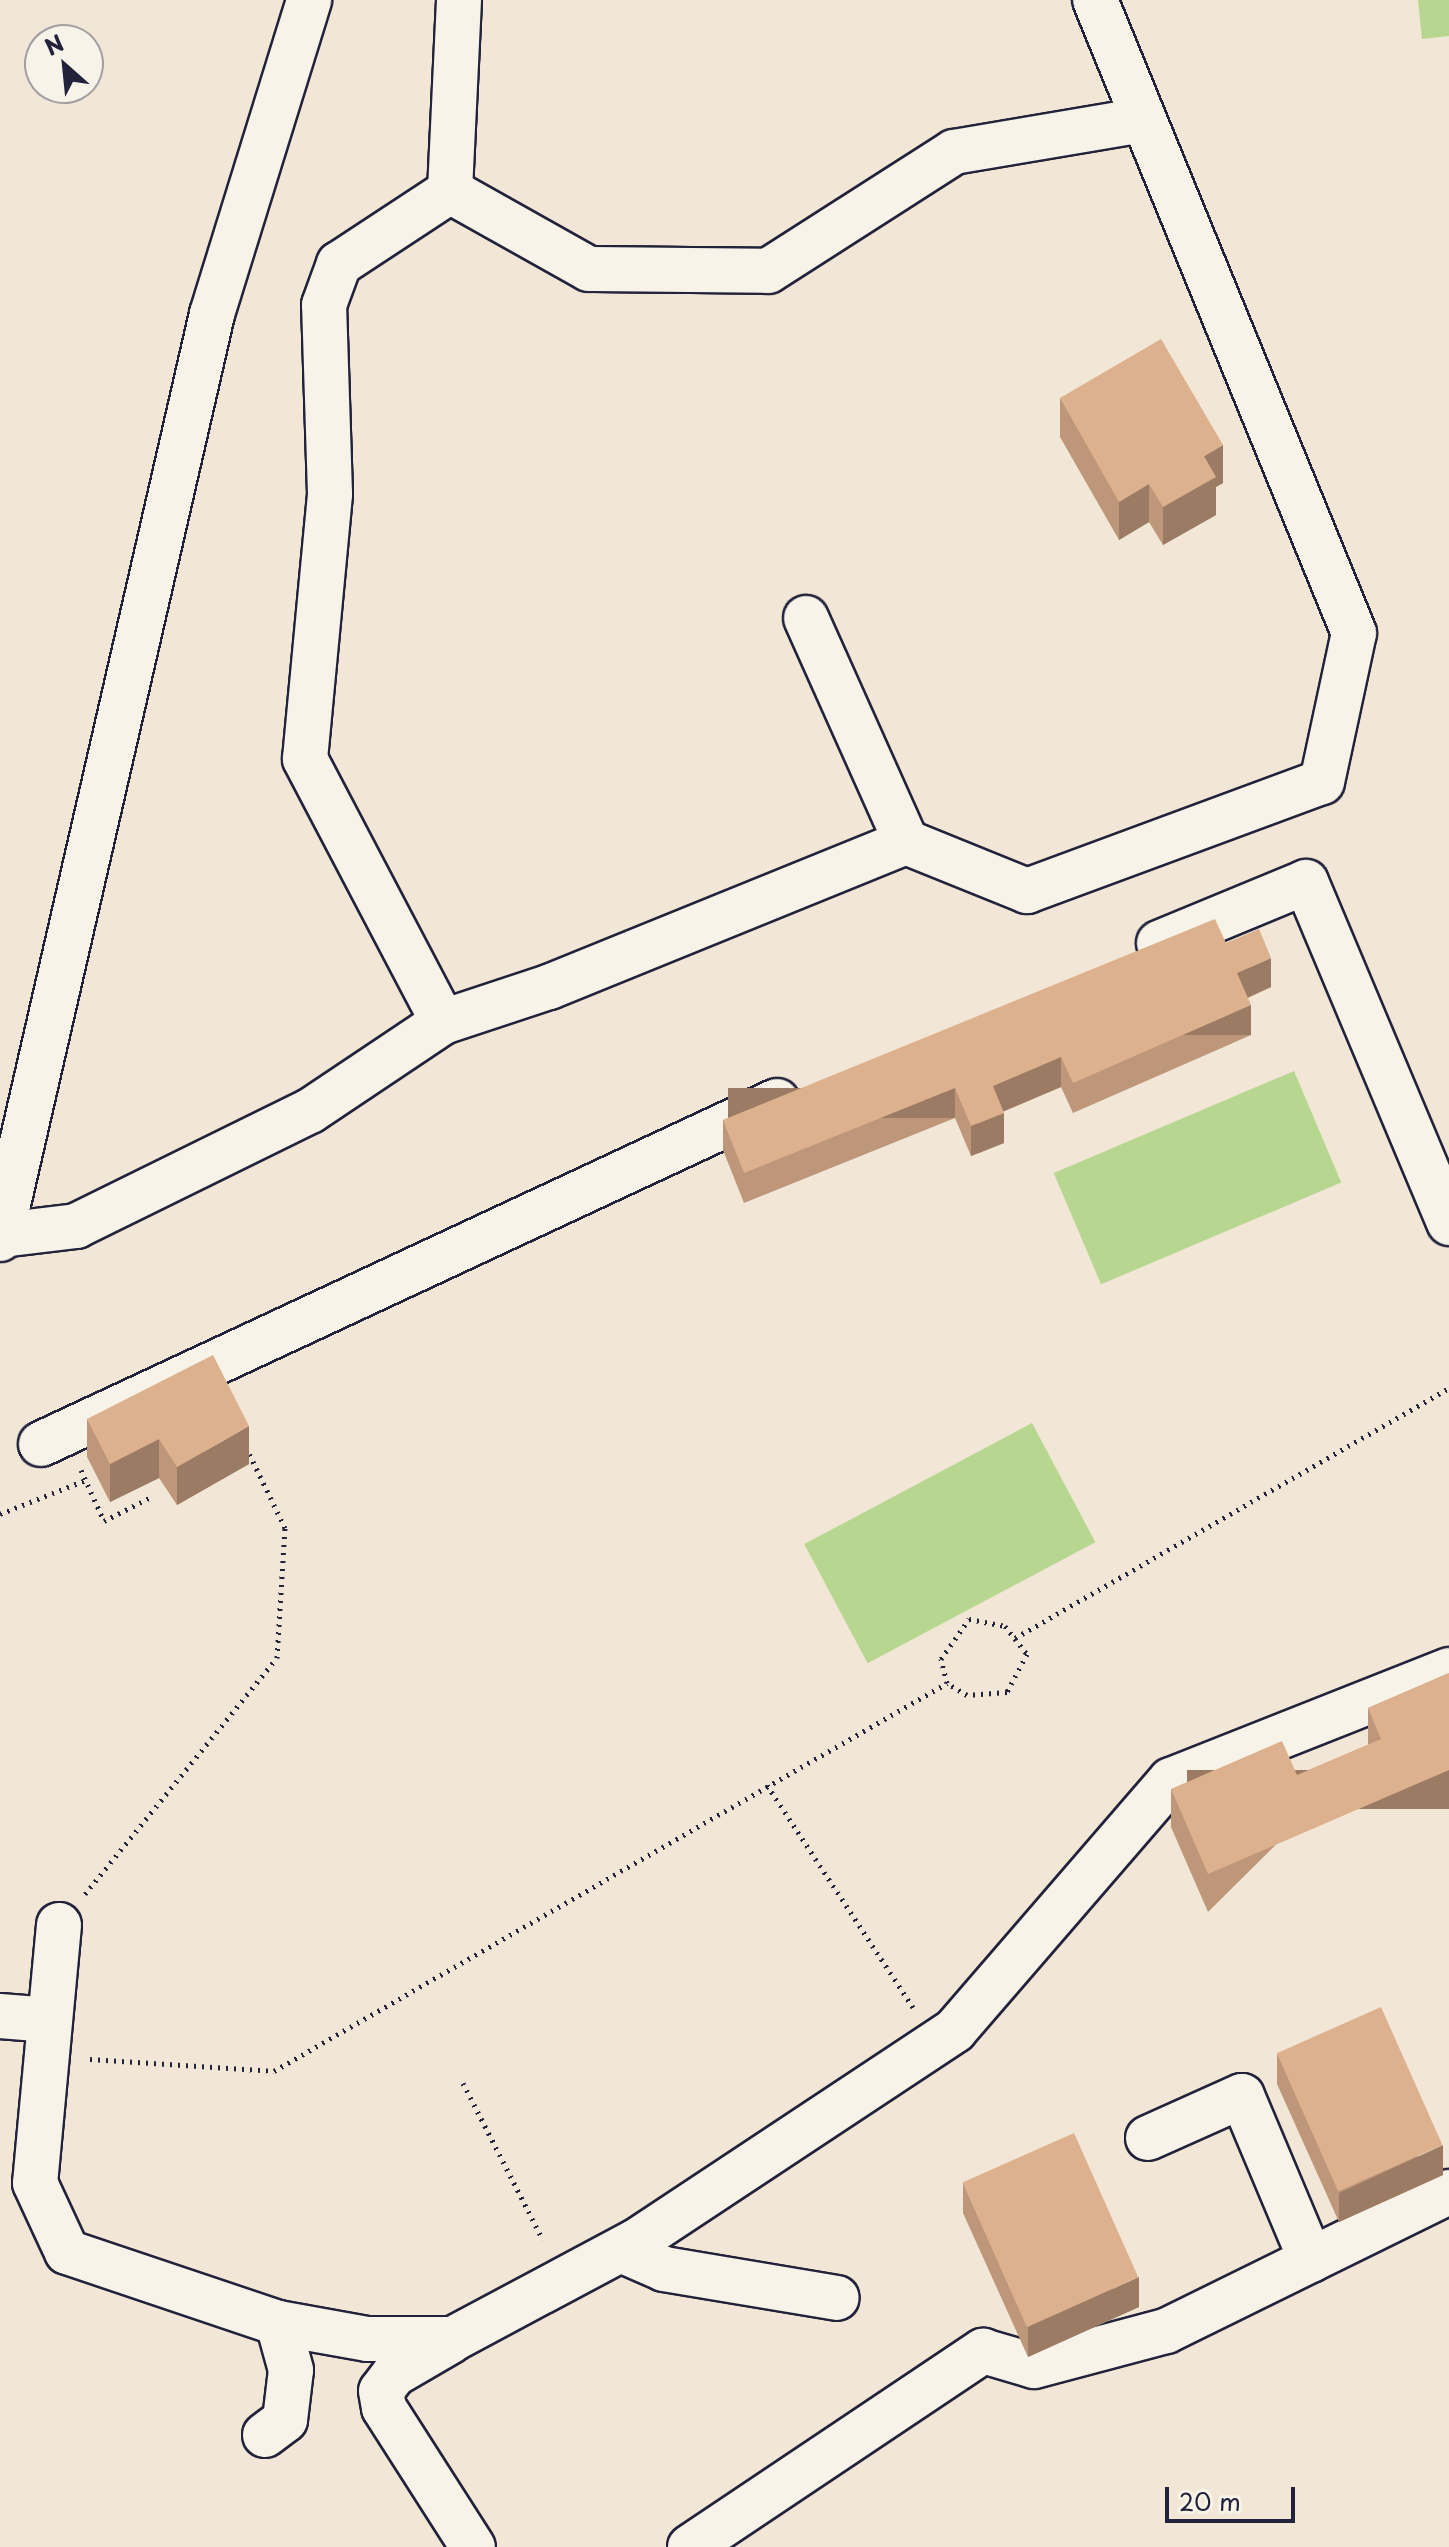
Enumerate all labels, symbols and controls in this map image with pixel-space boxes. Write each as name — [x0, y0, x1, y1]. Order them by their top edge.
north arrow — [24, 24, 104, 104]
text: N — [39, 25, 69, 63]
scale bar — [1169, 2471, 1299, 2521]
text: 20 m — [1179, 2483, 1241, 2519]

